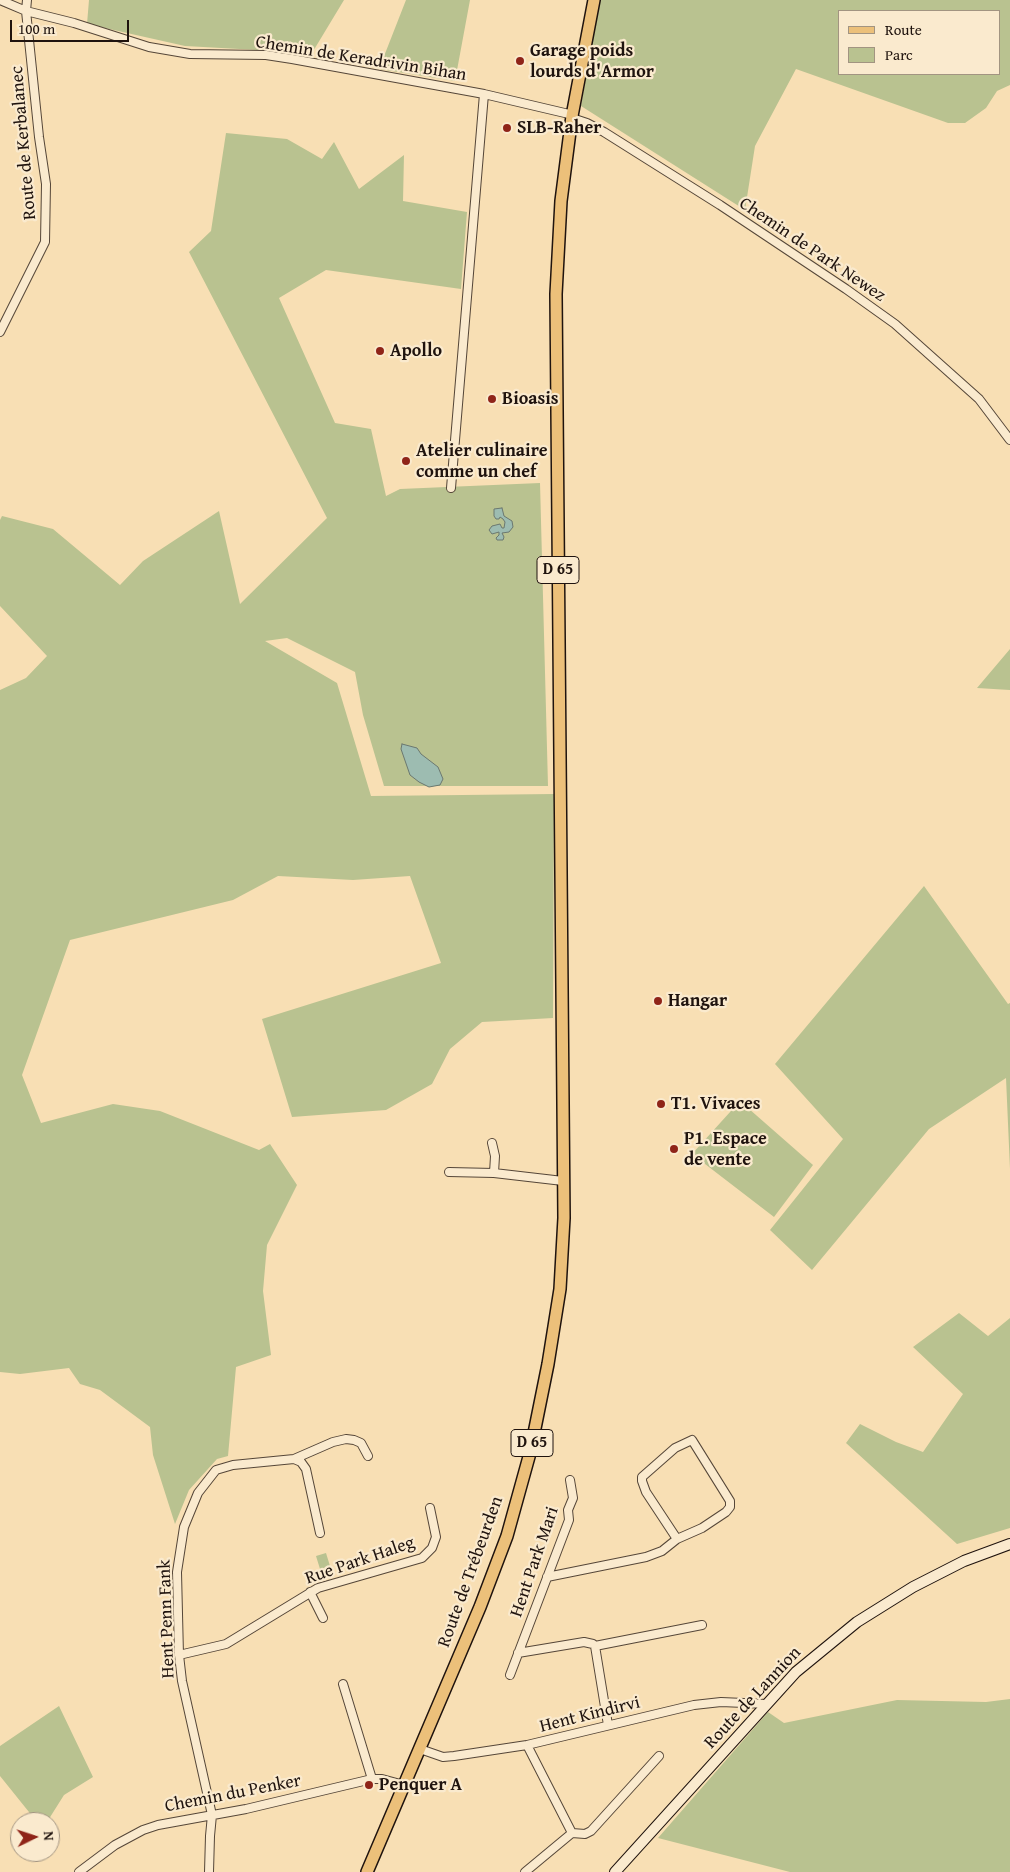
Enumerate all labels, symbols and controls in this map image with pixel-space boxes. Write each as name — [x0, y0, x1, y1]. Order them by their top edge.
scale bar — [12, 10, 131, 42]
legend — [838, 10, 1000, 75]
text: 100 m — [18, 18, 55, 39]
text: Route — [885, 19, 922, 40]
street label: Chemin de Keradrivin Bihan — [254, 32, 468, 86]
place label: Garage poids lourds d'Armor — [530, 40, 654, 82]
text: Parc — [885, 44, 913, 65]
marker: Garage poids lourds d'Armor — [514, 55, 526, 67]
street label: Route de Kerbalanec — [7, 65, 41, 221]
place label: SLB-Raher — [517, 117, 602, 139]
marker: SLB-Raher — [501, 122, 513, 134]
street label: Chemin de Park Newez — [735, 193, 889, 307]
place label: Apollo — [390, 340, 442, 362]
marker: Apollo — [374, 345, 386, 357]
place label: Bioasis — [502, 388, 559, 410]
marker: Bioasis — [486, 393, 498, 405]
place label: Atelier culinaire comme un chef — [416, 440, 547, 482]
marker: Atelier culinaire comme un chef — [400, 455, 412, 467]
road number: D 65 — [537, 556, 579, 584]
place label: Hangar — [668, 990, 727, 1012]
marker: Hangar — [652, 995, 664, 1007]
place label: T1. Vivaces — [671, 1093, 761, 1115]
marker: T1. Vivaces — [655, 1098, 667, 1110]
place label: P1. Espace de vente — [684, 1128, 767, 1170]
marker: P1. Espace de vente — [668, 1143, 680, 1155]
road number: D 65 — [511, 1430, 553, 1456]
street label: Route de Trébeurden — [434, 1494, 508, 1650]
street label: Hent Park Mari — [506, 1504, 564, 1620]
street label: Rue Park Haleg — [303, 1532, 417, 1590]
street label: Hent Penn Fank — [154, 1559, 180, 1679]
street label: Route de Lannion — [700, 1642, 806, 1754]
street label: Hent Kindirvi — [538, 1692, 642, 1738]
street label: Chemin du Penker — [163, 1770, 303, 1818]
place label: Penquer A — [379, 1774, 462, 1796]
marker: Penquer A — [363, 1779, 375, 1791]
north arrow — [10, 1812, 60, 1862]
text: N — [39, 1831, 59, 1841]

